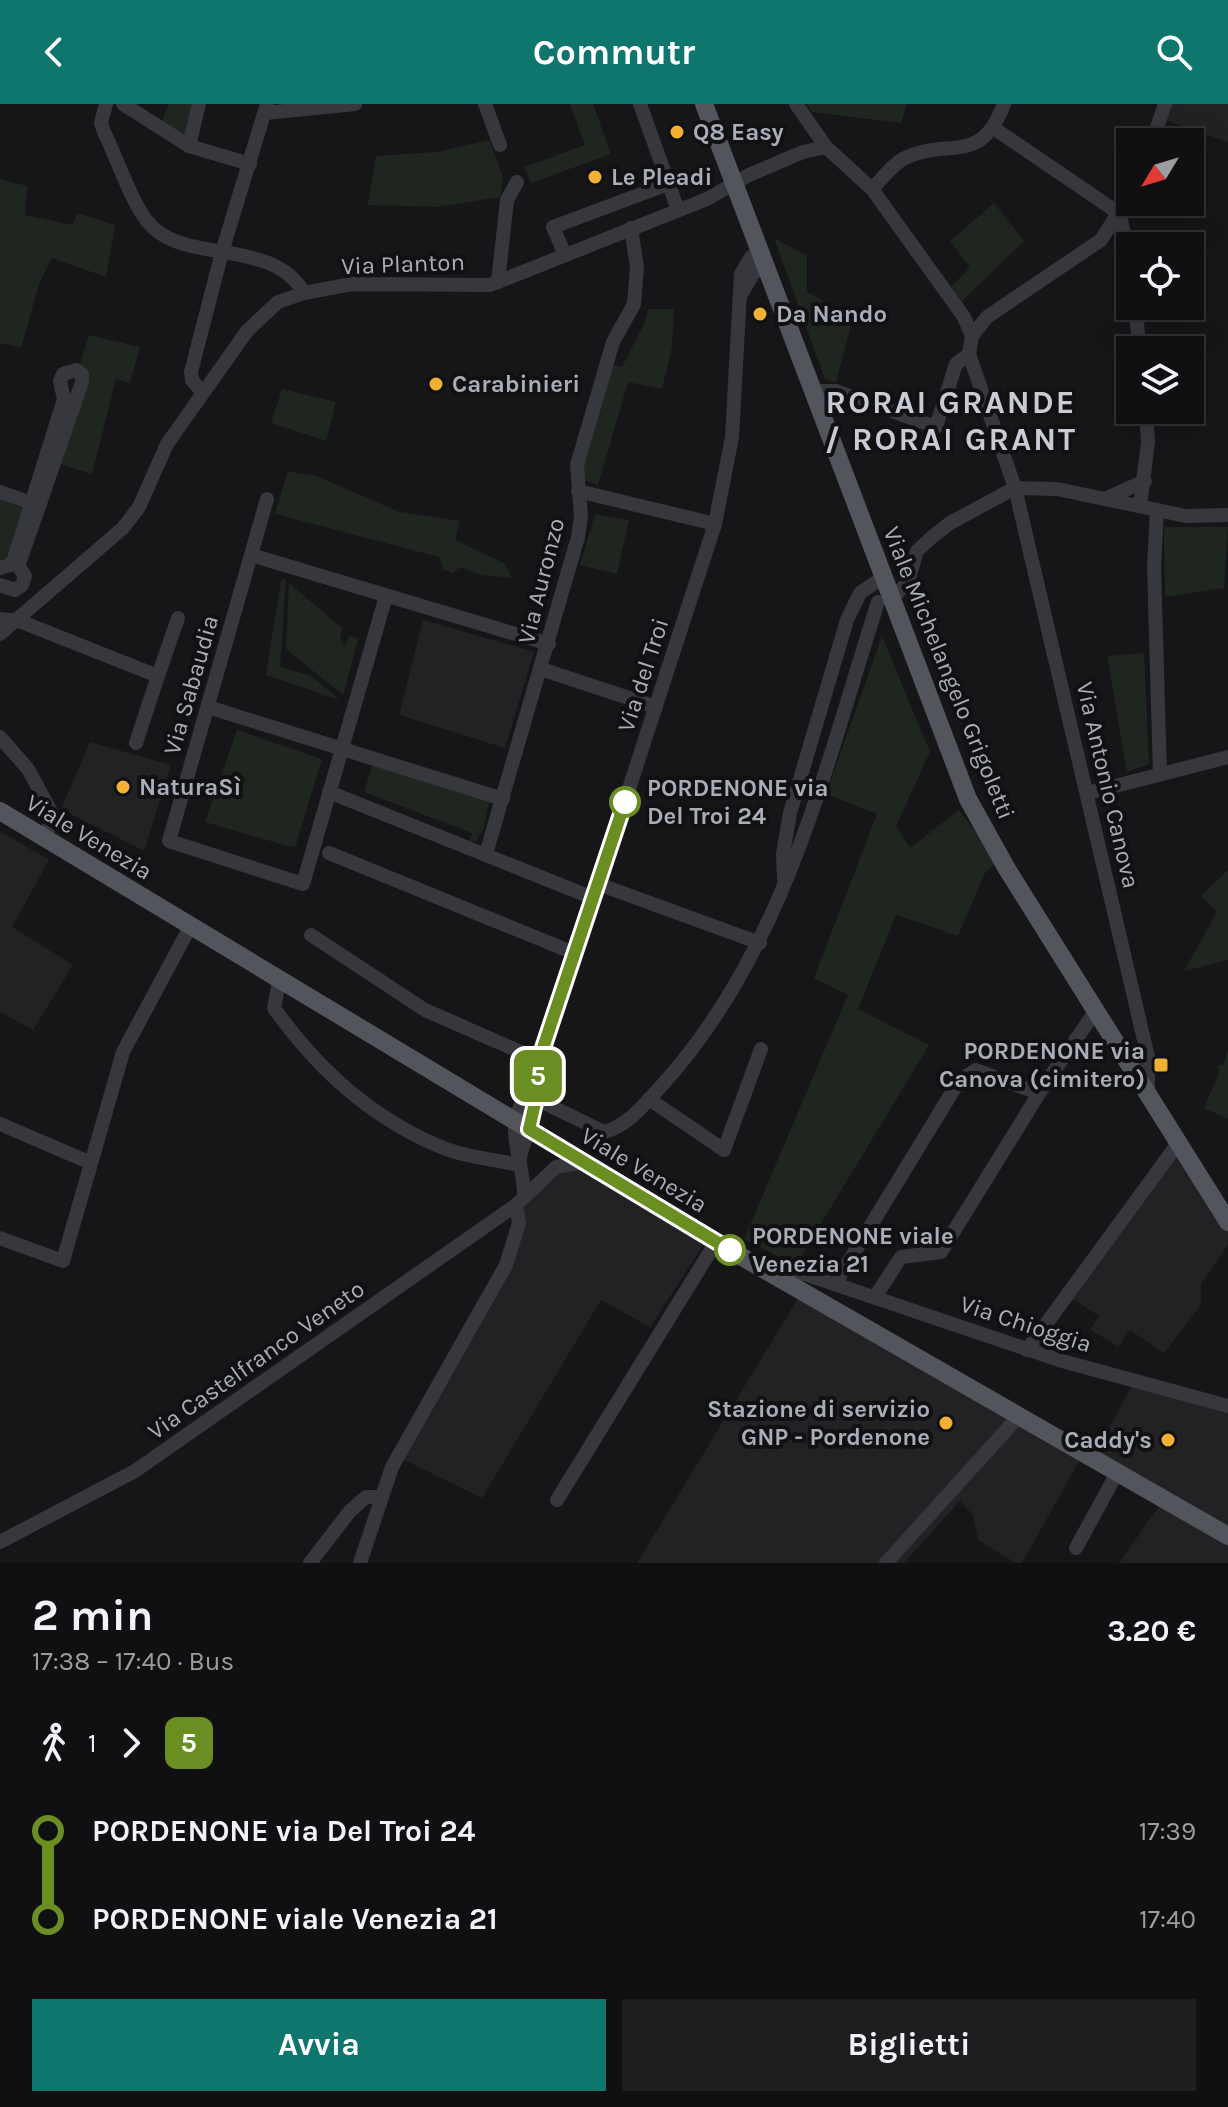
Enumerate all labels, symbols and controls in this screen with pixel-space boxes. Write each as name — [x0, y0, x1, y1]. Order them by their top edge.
icon: back — [32, 30, 76, 74]
icon: search — [1152, 30, 1196, 74]
text: Commutr — [533, 31, 695, 73]
place label: Q8 Easy — [693, 118, 784, 146]
marker: Q8 Easy — [668, 123, 686, 141]
north arrow — [1116, 128, 1204, 216]
map controls — [1116, 128, 1204, 424]
place label: Le Pleadi — [611, 163, 712, 191]
marker: Le Pleadi — [586, 168, 604, 186]
button: locate — [1116, 232, 1204, 320]
street label: Via Planton — [341, 248, 465, 280]
place label: Da Nando — [776, 300, 887, 328]
marker: Da Nando — [751, 305, 769, 323]
button: layers — [1116, 336, 1204, 424]
place label: Carabinieri — [452, 370, 580, 398]
marker: Carabinieri — [427, 375, 445, 393]
district label: RORAI GRANDE / RORAI GRANT — [825, 384, 1077, 458]
street label: Via Auronzo — [512, 515, 570, 647]
street label: Viale Michelangelo Grigoletti — [877, 523, 1021, 823]
street label: Via Sabaudia — [158, 612, 224, 758]
street label: Via del Troi — [611, 615, 675, 735]
street label: Via Antonio Canova — [1071, 679, 1145, 891]
place label: NaturaSì — [139, 773, 242, 801]
place label: PORDENONE via Del Troi 24 — [647, 774, 829, 830]
marker: NaturaSì — [114, 778, 132, 796]
marker: PORDENONE via Del Troi 24 — [610, 787, 640, 817]
street label: Viale Venezia — [21, 788, 157, 886]
place label: PORDENONE via Canova (cimitero) — [939, 1037, 1145, 1093]
line badge: 5 — [512, 1050, 564, 1102]
marker: PORDENONE via Canova (cimitero) — [1152, 1056, 1170, 1074]
text: 5 — [530, 1059, 546, 1092]
street label: Viale Venezia — [576, 1121, 712, 1219]
place label: PORDENONE viale Venezia 21 — [752, 1222, 954, 1278]
marker: PORDENONE viale Venezia 21 — [715, 1235, 745, 1265]
street label: Via Castelfranco Veneto — [142, 1275, 370, 1445]
street label: Via Chioggia — [957, 1290, 1095, 1358]
place label: Stazione di servizio GNP - Pordenone — [707, 1395, 930, 1451]
marker: Stazione di servizio GNP - Pordenone — [937, 1414, 955, 1432]
place label: Caddy's — [1064, 1426, 1152, 1454]
marker: Caddy's — [1159, 1431, 1177, 1449]
text: 2 min — [32, 1590, 153, 1641]
text: 3.20 € — [1107, 1613, 1196, 1649]
text: 17:38 – 17:40 · Bus — [32, 1646, 234, 1677]
icon: walk — [32, 1721, 76, 1765]
icon: forward — [109, 1721, 153, 1765]
text: 5 — [181, 1726, 197, 1759]
text: 1 — [88, 1728, 97, 1759]
text: PORDENONE via Del Troi 24 — [92, 1813, 475, 1849]
text: 17:39 — [1139, 1816, 1196, 1847]
text: PORDENONE viale Venezia 21 — [92, 1901, 498, 1937]
text: 17:40 — [1139, 1904, 1196, 1935]
button: Avvia — [32, 1999, 606, 2091]
button: Biglietti — [622, 1999, 1196, 2091]

